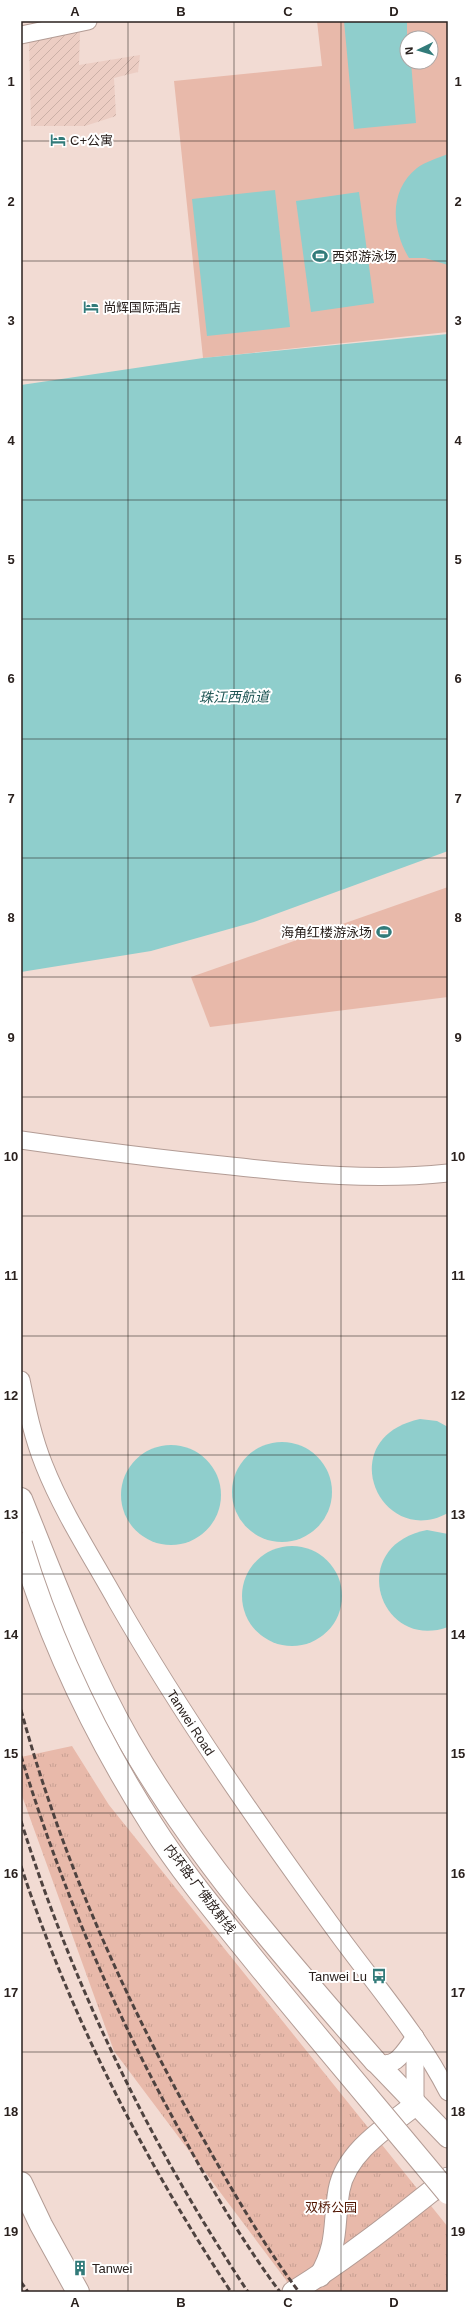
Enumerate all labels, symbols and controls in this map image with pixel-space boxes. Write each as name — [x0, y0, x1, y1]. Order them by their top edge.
text: A — [70, 4, 80, 19]
text: B — [176, 4, 186, 19]
text: C — [283, 4, 293, 19]
text: D — [389, 4, 399, 19]
north arrow — [399, 30, 439, 70]
text: N — [403, 46, 415, 55]
text: 1 — [7, 74, 15, 89]
text: 1 — [454, 74, 462, 89]
hotel icon: C+公寓 — [49, 131, 67, 149]
place label: C+公寓 — [70, 133, 113, 148]
text: 2 — [7, 194, 15, 209]
text: 2 — [454, 194, 462, 209]
sports icon: 西郊游泳场 — [311, 247, 329, 265]
place label: 西郊游泳场 — [332, 249, 397, 264]
hotel icon: 尚辉国际酒店 — [82, 298, 100, 316]
place label: 尚辉国际酒店 — [103, 300, 181, 315]
text: 3 — [7, 313, 15, 328]
text: 3 — [454, 313, 462, 328]
text: 4 — [7, 433, 15, 448]
text: 4 — [454, 433, 462, 448]
text: 5 — [7, 552, 15, 567]
text: 5 — [454, 552, 462, 567]
text: 6 — [7, 671, 15, 686]
text: 6 — [454, 671, 462, 686]
water label: 珠江西航道 — [199, 688, 271, 706]
text: 7 — [7, 791, 15, 806]
text: 7 — [454, 791, 462, 806]
text: 8 — [7, 910, 15, 925]
text: 8 — [454, 910, 462, 925]
sports icon: 海角红楼游泳场 — [375, 923, 393, 941]
place label: 海角红楼游泳场 — [281, 925, 372, 940]
text: 9 — [7, 1030, 15, 1045]
text: 9 — [454, 1030, 462, 1045]
text: 10 — [4, 1149, 18, 1164]
text: 10 — [451, 1149, 465, 1164]
text: 11 — [4, 1268, 18, 1283]
text: 11 — [451, 1268, 465, 1283]
text: 12 — [4, 1388, 18, 1403]
text: 12 — [451, 1388, 465, 1403]
text: 13 — [4, 1507, 18, 1522]
text: 13 — [451, 1507, 465, 1522]
text: 14 — [4, 1627, 19, 1642]
text: 14 — [451, 1627, 466, 1642]
street label: Tanwei Road — [164, 1687, 218, 1758]
text: 15 — [4, 1746, 18, 1761]
text: 15 — [451, 1746, 465, 1761]
street label: 内环路-广佛放射线 — [161, 1841, 239, 1937]
text: 16 — [4, 1866, 18, 1881]
text: 16 — [451, 1866, 465, 1881]
bus stop icon: Tanwei Lu — [370, 1967, 388, 1985]
place label: Tanwei Lu — [308, 1969, 367, 1984]
text: 17 — [4, 1985, 18, 2000]
text: 17 — [451, 1985, 465, 2000]
text: 18 — [4, 2104, 18, 2119]
text: 18 — [451, 2104, 465, 2119]
park label: 双桥公园 — [305, 2200, 357, 2215]
text: 19 — [4, 2224, 18, 2239]
text: 19 — [451, 2224, 465, 2239]
building icon: Tanwei — [71, 2259, 89, 2277]
place label: Tanwei — [92, 2261, 133, 2276]
text: A — [70, 2295, 80, 2310]
text: B — [176, 2295, 186, 2310]
text: C — [283, 2295, 293, 2310]
text: D — [389, 2295, 399, 2310]

